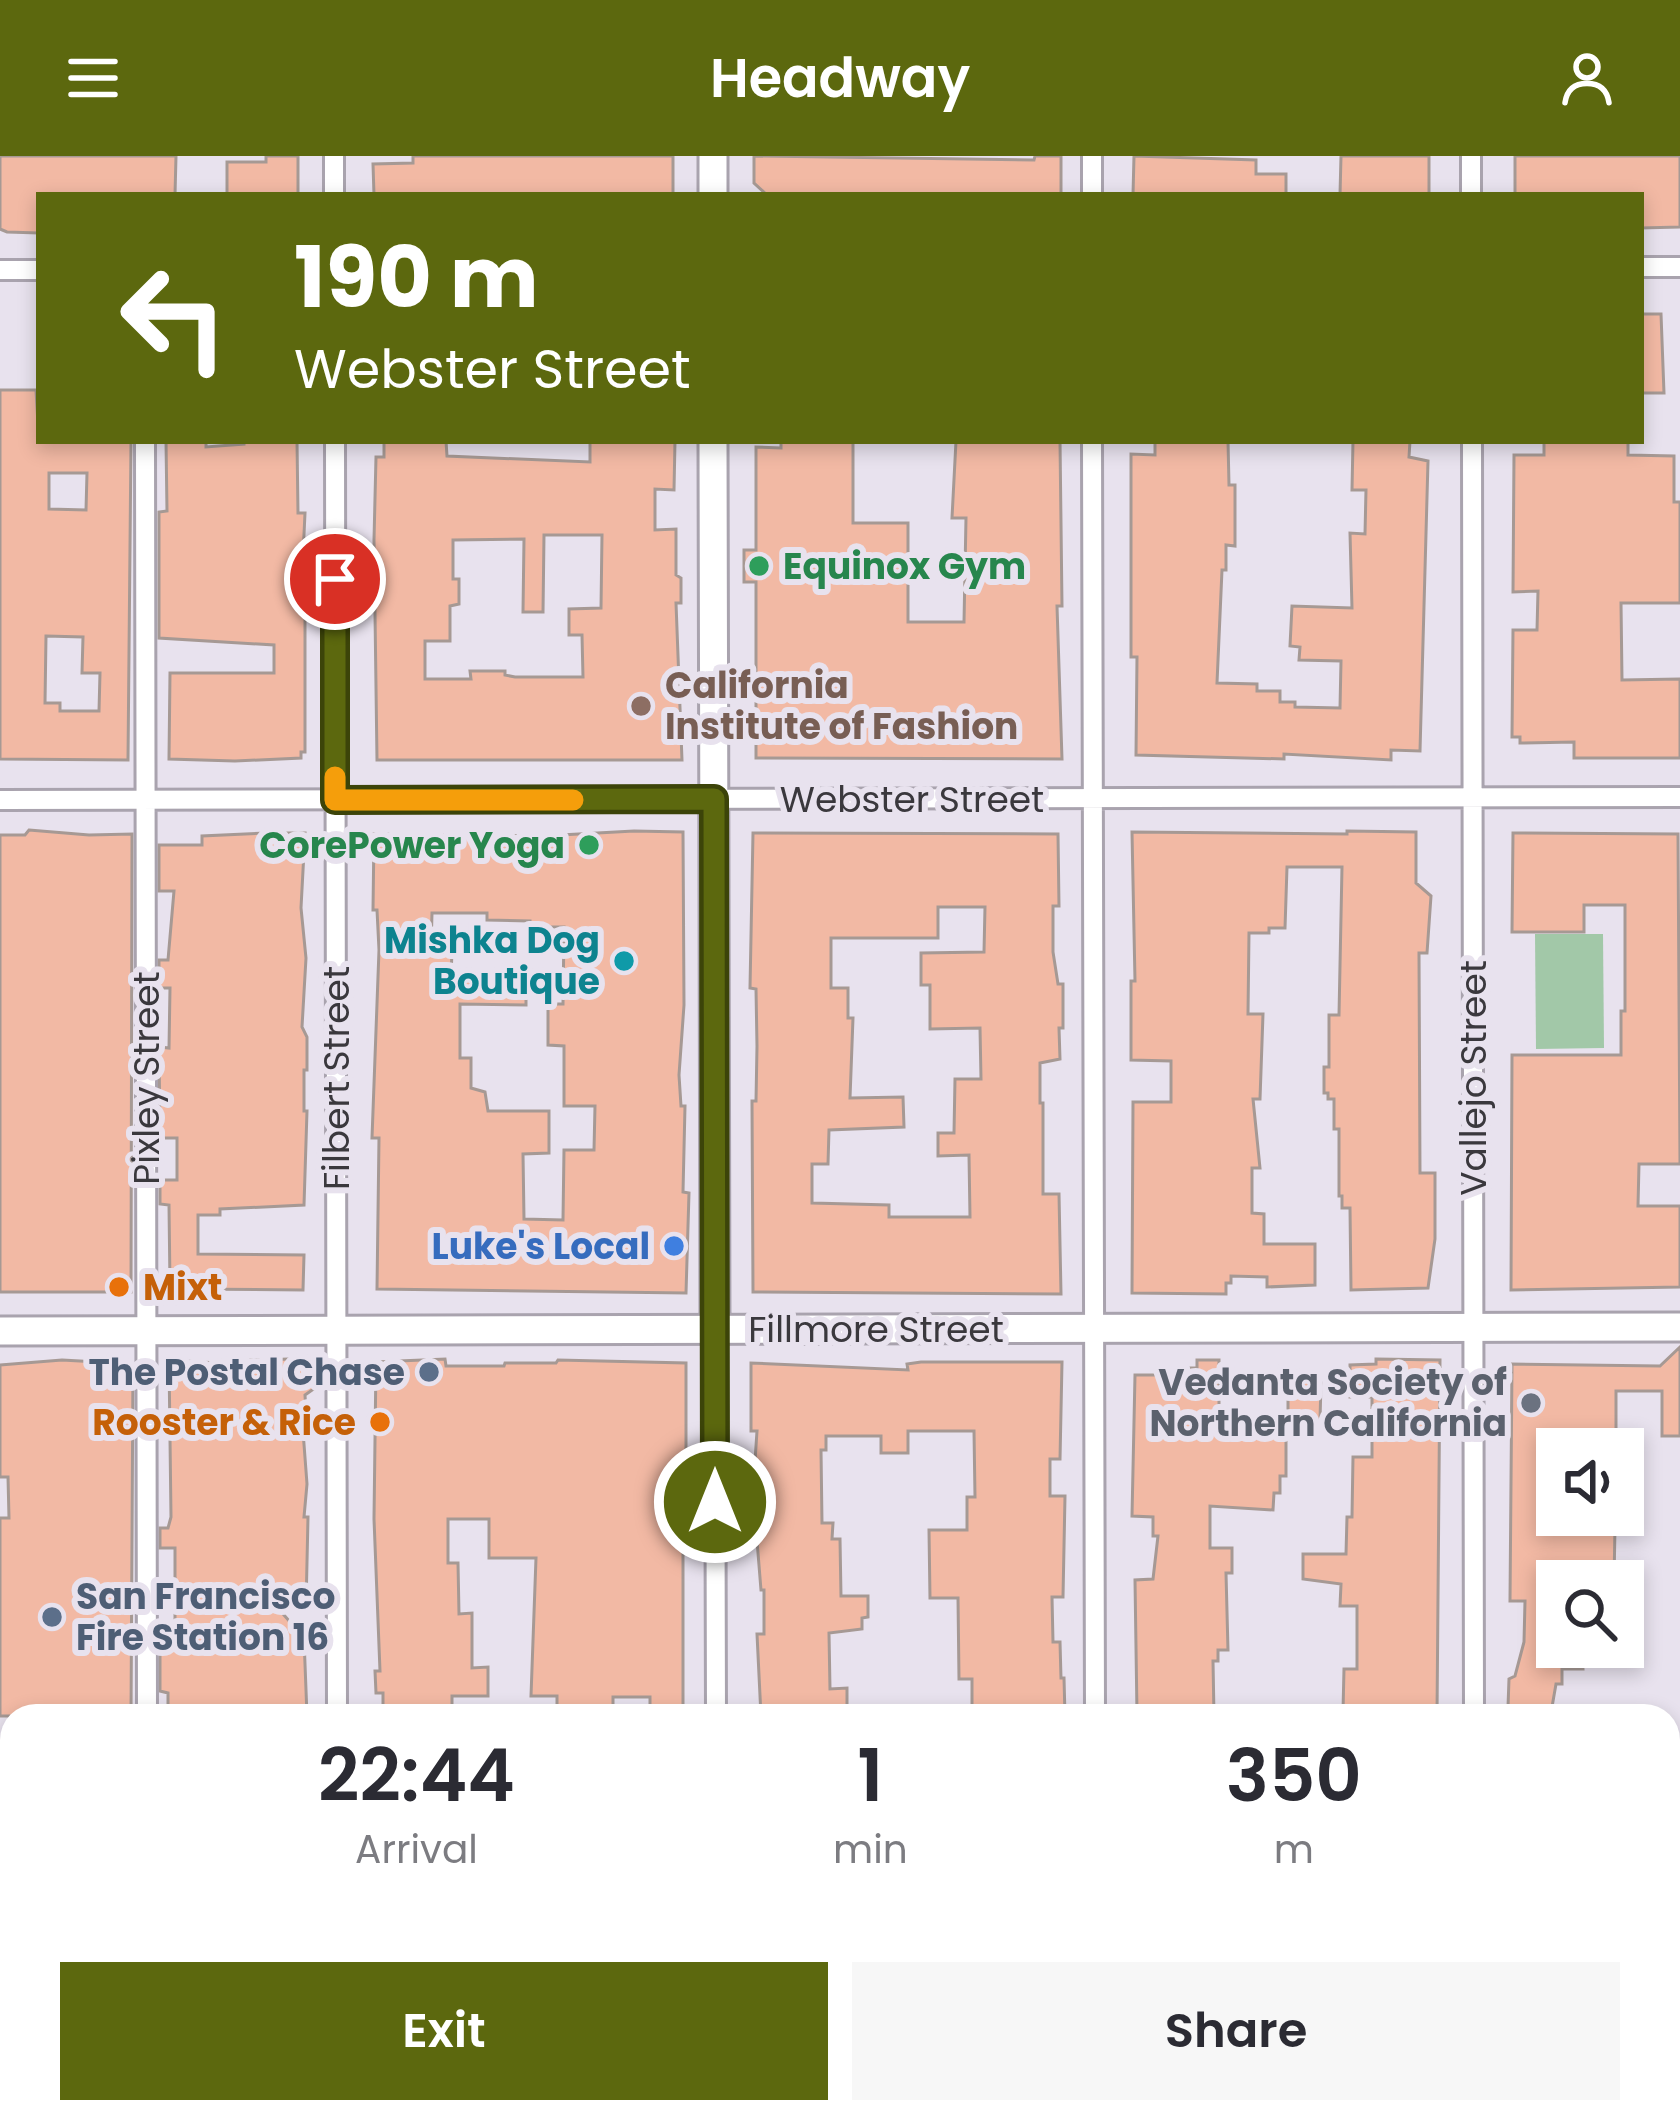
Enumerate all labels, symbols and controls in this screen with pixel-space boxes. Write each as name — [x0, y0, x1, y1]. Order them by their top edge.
text: Headway — [710, 40, 970, 116]
icon: menu — [60, 45, 126, 111]
icon: person — [1554, 45, 1620, 111]
text: 190 m — [294, 219, 539, 336]
icon: left — [96, 240, 252, 396]
text: Webster Street — [294, 331, 691, 407]
pin — [284, 528, 386, 630]
place label: Equinox Gym — [783, 541, 1026, 592]
icon: arrive — [302, 546, 368, 612]
marker: Equinox Gym — [746, 553, 772, 579]
place label: California Institute of Fashion — [665, 660, 1018, 752]
marker: California Institute of Fashion — [628, 693, 654, 719]
street label: Webster Street — [780, 774, 1044, 825]
place label: CorePower Yoga — [259, 820, 565, 871]
marker: CorePower Yoga — [576, 832, 602, 858]
place label: Mishka Dog Boutique — [384, 915, 600, 1007]
marker: Mishka Dog Boutique — [611, 948, 637, 974]
street label: Vallejo Street — [1448, 960, 1499, 1196]
street label: Filbert Street — [311, 966, 362, 1190]
street label: Pixley Street — [121, 971, 172, 1185]
place label: Luke's Local — [432, 1221, 650, 1272]
marker: Luke's Local — [661, 1233, 687, 1259]
place label: Mixt — [143, 1262, 222, 1313]
marker: Mixt — [106, 1274, 132, 1300]
street label: Fillmore Street — [748, 1304, 1004, 1355]
place label: The Postal Chase — [88, 1347, 405, 1398]
place label: Vedanta Society of Northern California — [1149, 1357, 1507, 1449]
marker: The Postal Chase — [416, 1359, 442, 1385]
marker: Vedanta Society of Northern California — [1518, 1390, 1544, 1416]
place label: Rooster & Rice — [92, 1397, 356, 1448]
marker: Rooster & Rice — [367, 1409, 393, 1435]
map controls — [1536, 1428, 1644, 1668]
button: sound — [1536, 1428, 1644, 1536]
position arrow — [652, 1439, 778, 1565]
button: search — [1536, 1560, 1644, 1668]
place label: San Francisco Fire Station 16 — [76, 1571, 336, 1663]
marker: San Francisco Fire Station 16 — [39, 1604, 65, 1630]
text: 22:44 — [318, 1725, 515, 1826]
text: 1 — [857, 1725, 883, 1826]
text: 350 — [1226, 1725, 1362, 1826]
text: Arrival — [355, 1822, 478, 1877]
text: min — [833, 1822, 908, 1877]
text: m — [1274, 1822, 1314, 1877]
button: Exit — [60, 1962, 828, 2100]
button: Share — [852, 1962, 1620, 2100]

